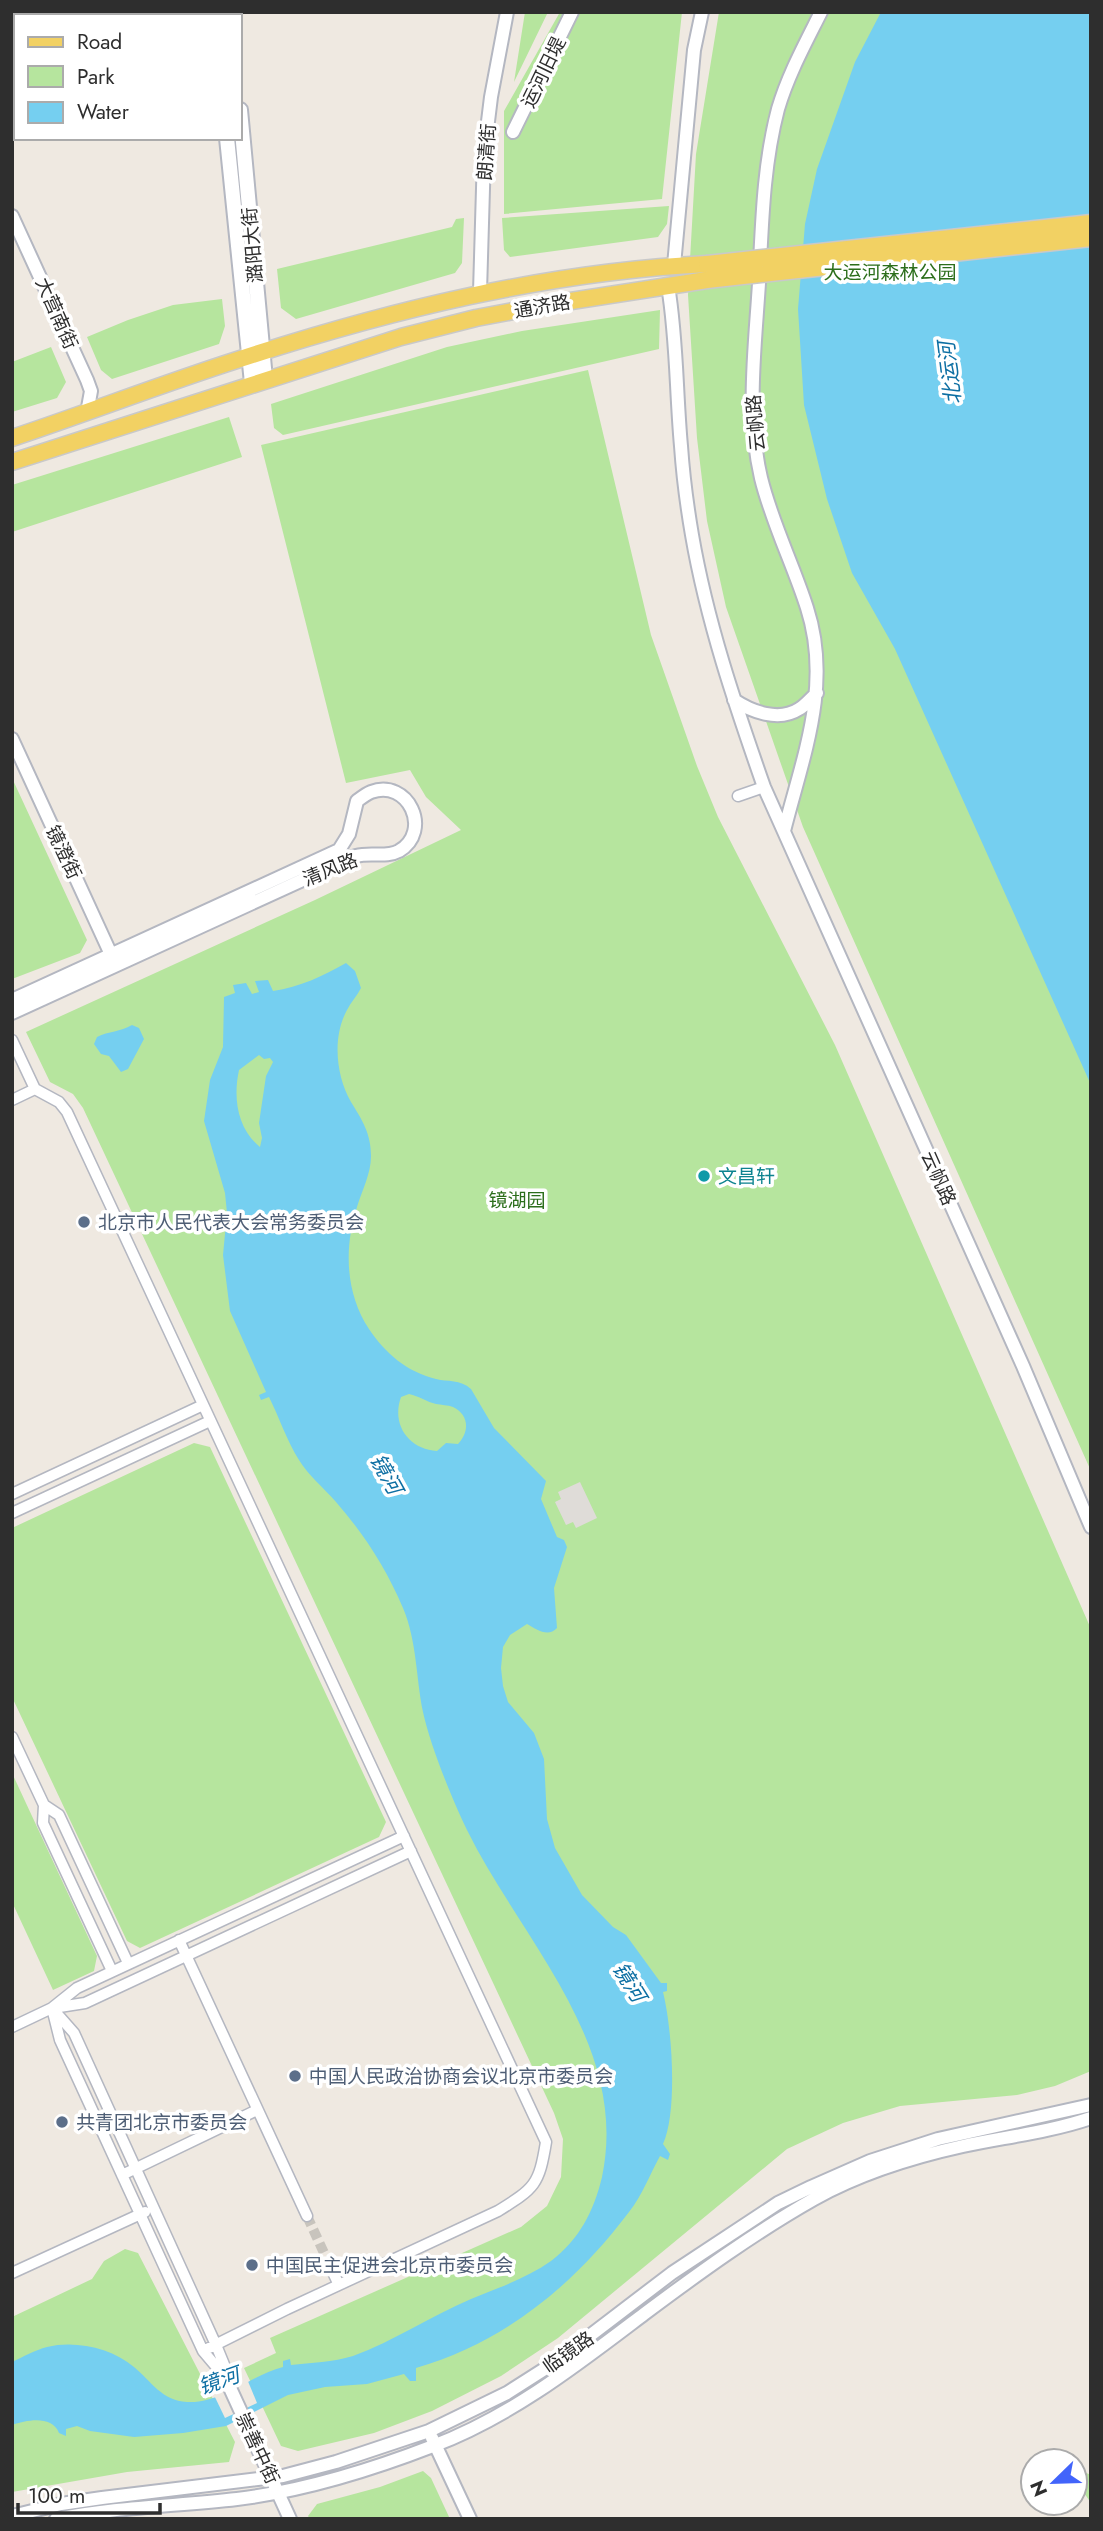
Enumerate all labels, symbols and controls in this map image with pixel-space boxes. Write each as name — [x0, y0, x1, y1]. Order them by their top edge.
legend — [14, 14, 242, 140]
text: Road — [77, 27, 122, 57]
street label: 运河旧堤 — [515, 32, 572, 112]
text: Park — [77, 62, 115, 92]
text: Water — [77, 97, 130, 127]
street label: 朗清街 — [471, 123, 502, 181]
street label: 潞阳大街 — [236, 206, 269, 284]
park label: 大运河森林公园 — [823, 259, 957, 286]
street label: 大营南街 — [29, 273, 84, 353]
street label: 通济路 — [512, 288, 573, 325]
water label: 北运河 — [931, 336, 969, 406]
street label: 云帆路 — [740, 393, 771, 453]
street label: 镜澄街 — [39, 821, 88, 884]
street label: 清风路 — [299, 846, 362, 893]
street label: 云帆路 — [915, 1147, 962, 1210]
place label: 文昌轩 — [718, 1163, 775, 1190]
marker: 文昌轩 — [696, 1168, 712, 1184]
park label: 镜湖园 — [488, 1187, 546, 1214]
place label: 北京市人民代表大会常务委员会 — [98, 1209, 364, 1236]
marker: 北京市人民代表大会常务委员会 — [76, 1214, 92, 1230]
water label: 镜河 — [363, 1448, 411, 1503]
water label: 镜河 — [605, 1956, 655, 2011]
place label: 中国人民政治协商会议北京市委员会 — [309, 2063, 613, 2090]
marker: 中国人民政治协商会议北京市委员会 — [287, 2068, 303, 2084]
place label: 共青团北京市委员会 — [76, 2109, 247, 2136]
marker: 共青团北京市委员会 — [54, 2114, 70, 2130]
place label: 中国民主促进会北京市委员会 — [266, 2252, 513, 2279]
marker: 中国民主促进会北京市委员会 — [244, 2257, 260, 2273]
street label: 临镜路 — [537, 2325, 599, 2380]
water label: 镜河 — [194, 2359, 248, 2402]
street label: 崇善中街 — [229, 2408, 286, 2488]
north arrow — [1019, 2447, 1089, 2517]
scale bar — [18, 2472, 159, 2516]
text: N — [1023, 2476, 1054, 2501]
text: 100 m — [28, 2481, 85, 2511]

